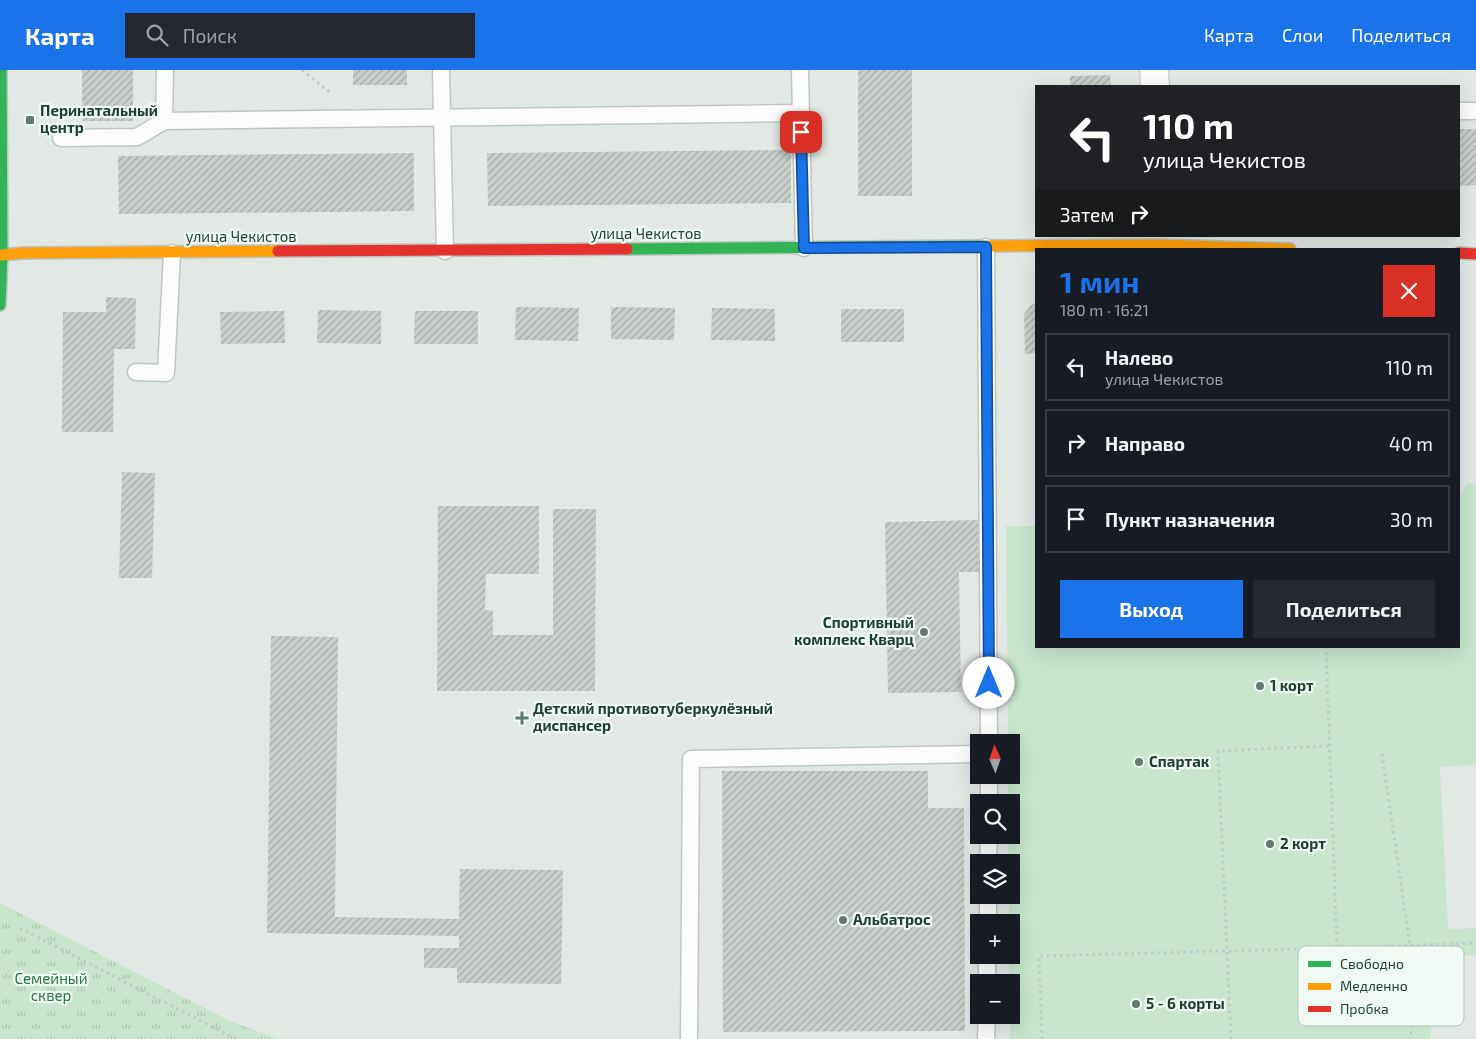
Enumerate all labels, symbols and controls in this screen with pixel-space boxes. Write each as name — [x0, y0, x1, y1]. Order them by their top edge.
search box — [125, 13, 475, 58]
text: Карта — [25, 21, 95, 50]
icon: search — [143, 21, 171, 49]
text: Поиск — [183, 24, 237, 47]
text: Карта — [1204, 24, 1254, 46]
text: Слои — [1282, 24, 1323, 46]
text: Поделиться — [1351, 24, 1451, 46]
place label: Перинатальный центр — [40, 101, 158, 136]
text: 110 m — [1143, 104, 1234, 146]
icon: left — [1060, 105, 1125, 170]
pin — [780, 111, 822, 153]
marker: Перинатальный центр — [24, 114, 36, 126]
icon: arrive — [787, 118, 815, 146]
text: улица Чекистов — [1143, 146, 1306, 172]
icon: right — [1125, 200, 1153, 228]
text: Затем — [1060, 203, 1115, 226]
street label: улица Чекистов — [590, 224, 702, 243]
street label: улица Чекистов — [185, 227, 297, 246]
text: 1 мин — [1060, 263, 1139, 299]
button: close — [1383, 265, 1435, 317]
text: 180 m · 16:21 — [1060, 300, 1149, 319]
text: Налево — [1105, 346, 1173, 369]
icon: left — [1062, 353, 1090, 381]
text: 110 m — [1386, 356, 1433, 379]
text: улица Чекистов — [1105, 369, 1223, 388]
icon: right — [1062, 429, 1090, 457]
text: Направо — [1105, 432, 1185, 455]
text: 40 m — [1389, 432, 1433, 455]
icon: arrive — [1062, 505, 1090, 533]
text: Пункт назначения — [1105, 508, 1275, 531]
text: 30 m — [1390, 508, 1433, 531]
button: Выход — [1060, 580, 1243, 638]
button: Поделиться — [1253, 580, 1435, 638]
place label: Спортивный комплекс Кварц — [794, 613, 915, 648]
marker: Спортивный комплекс Кварц — [918, 626, 930, 638]
position arrow — [962, 656, 1014, 708]
place label: 1 корт — [1270, 676, 1314, 694]
marker: 1 корт — [1254, 680, 1266, 692]
place label: Детский противотуберкулёзный диспансер — [533, 699, 773, 734]
marker: Детский противотуберкулёзный диспансер — [515, 711, 529, 725]
north arrow — [970, 734, 1020, 784]
map controls — [970, 734, 1020, 1024]
place label: Спартак — [1149, 752, 1210, 770]
marker: Спартак — [1133, 756, 1145, 768]
button: search — [970, 794, 1020, 844]
place label: 2 корт — [1280, 834, 1326, 852]
marker: 2 корт — [1264, 838, 1276, 850]
button: layers — [970, 854, 1020, 904]
place label: Альбатрос — [853, 910, 931, 928]
marker: Альбатрос — [837, 914, 849, 926]
button: + — [970, 914, 1020, 964]
legend — [1298, 946, 1464, 1026]
text: Свободно — [1340, 955, 1404, 972]
park label: Семейный сквер — [15, 969, 87, 1004]
button: − — [970, 974, 1020, 1024]
text: Медленно — [1340, 977, 1408, 994]
place label: 5 - 6 корты — [1146, 994, 1225, 1012]
marker: 5 - 6 корты — [1130, 998, 1142, 1010]
text: Пробка — [1340, 1000, 1389, 1017]

